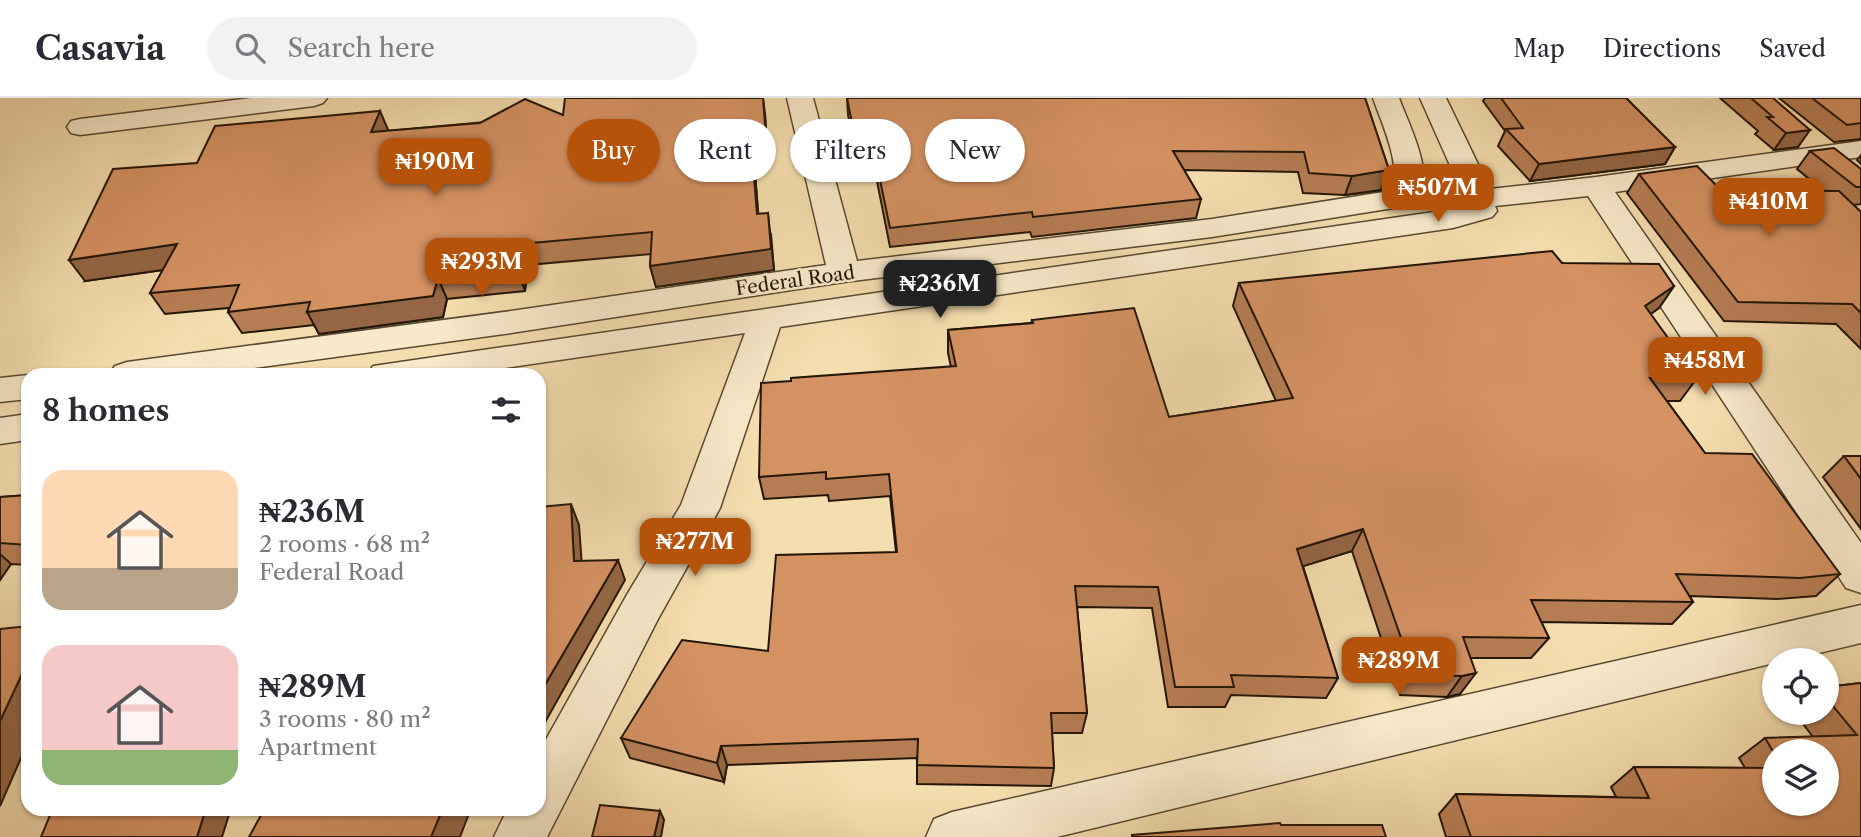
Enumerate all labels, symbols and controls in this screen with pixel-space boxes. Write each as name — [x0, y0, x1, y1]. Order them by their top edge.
search box — [207, 17, 697, 80]
text: Casavia — [35, 28, 165, 69]
icon: search — [231, 29, 269, 67]
text: Search here — [287, 32, 435, 64]
text: Map — [1513, 34, 1565, 63]
text: Directions — [1603, 34, 1721, 63]
text: Saved — [1759, 34, 1826, 63]
chip: Buy — [567, 119, 660, 182]
chip: Rent — [674, 119, 776, 182]
chip: Filters — [790, 119, 911, 182]
chip: New — [925, 119, 1025, 182]
pin: ₦190M — [386, 139, 484, 198]
text: ₦190M — [395, 147, 475, 175]
pin: ₦507M — [1389, 164, 1487, 224]
text: ₦507M — [1398, 173, 1478, 201]
pin: ₦410M — [1720, 178, 1818, 238]
text: ₦410M — [1729, 187, 1809, 215]
pin: ₦293M — [433, 238, 531, 298]
text: ₦293M — [441, 247, 523, 275]
pin: ₦236M — [891, 260, 989, 320]
street label: Federal Road — [734, 261, 857, 300]
text: ₦236M — [899, 269, 981, 297]
pin: ₦458M — [1656, 338, 1754, 397]
text: ₦458M — [1664, 346, 1746, 374]
icon: filters — [487, 391, 525, 429]
text: 8 homes — [42, 392, 169, 429]
text: ₦236M — [259, 493, 365, 530]
icon: home — [98, 498, 182, 582]
pin: ₦277M — [646, 518, 744, 578]
text: ₦277M — [656, 527, 734, 555]
text: 2 rooms · 68 m² — [259, 530, 430, 558]
text: Federal Road — [259, 558, 404, 586]
pin: ₦289M — [1350, 638, 1448, 697]
text: ₦289M — [1358, 646, 1440, 674]
map controls — [1762, 648, 1839, 816]
button: locate — [1762, 648, 1839, 725]
text: ₦289M — [259, 668, 367, 705]
icon: home — [98, 673, 182, 757]
text: 3 rooms · 80 m² — [259, 705, 431, 733]
text: Apartment — [259, 733, 377, 761]
button: layers — [1762, 739, 1839, 816]

